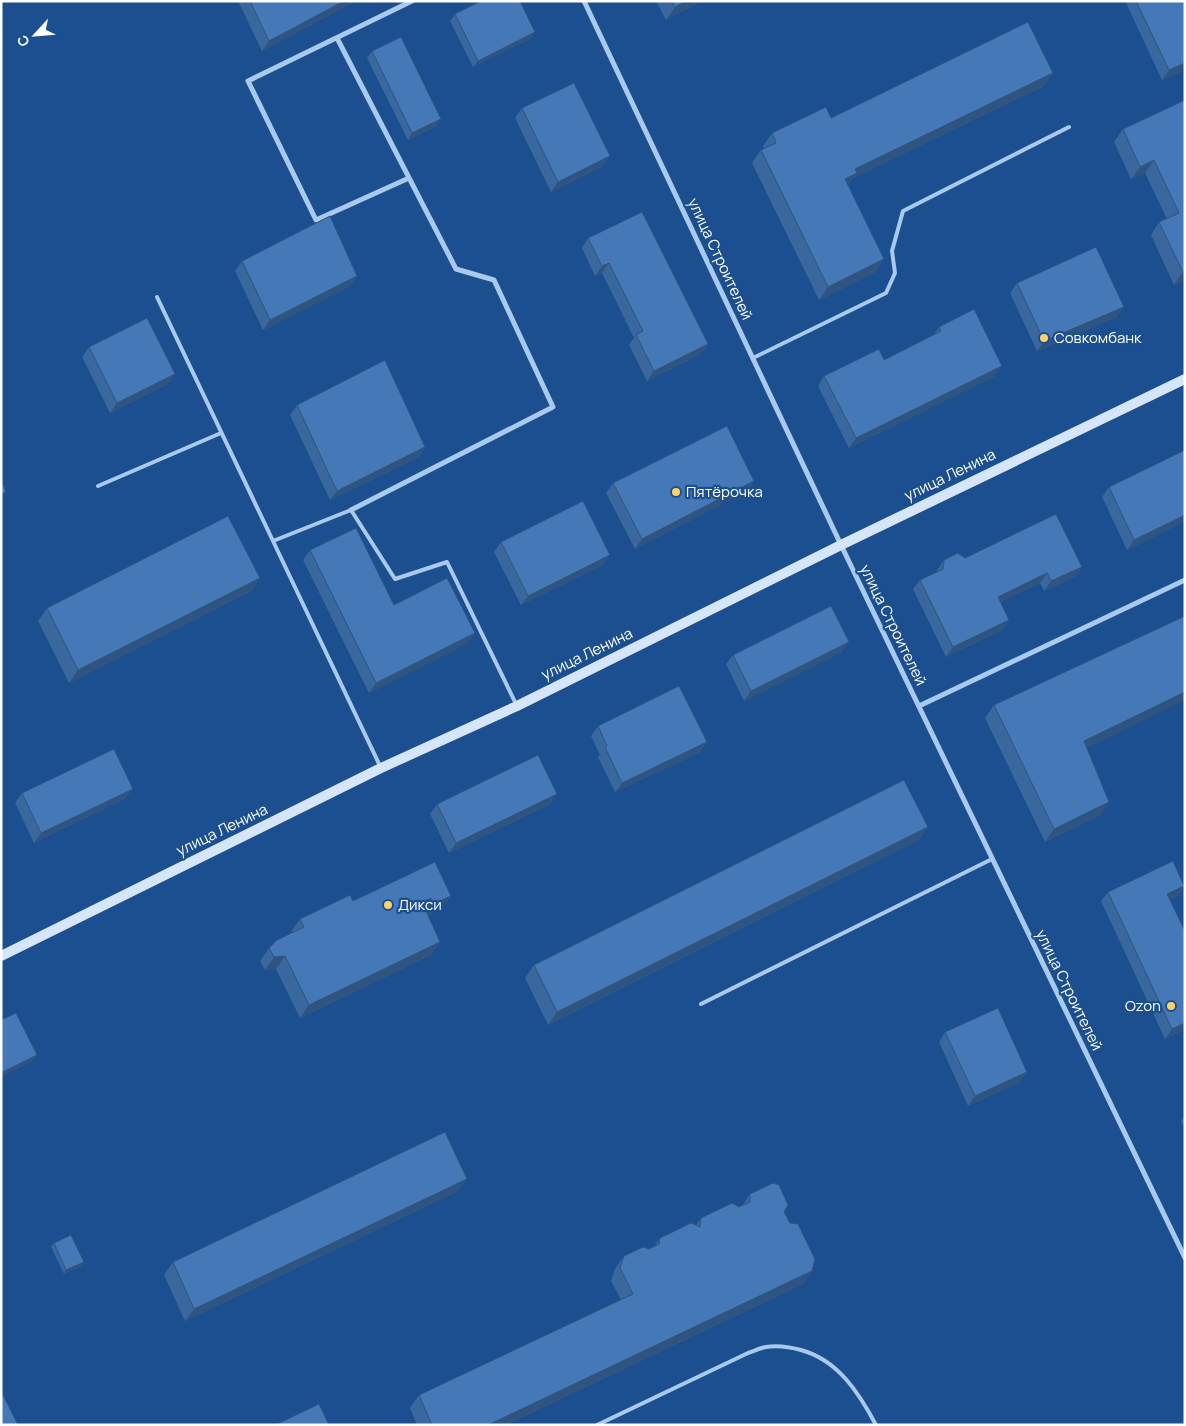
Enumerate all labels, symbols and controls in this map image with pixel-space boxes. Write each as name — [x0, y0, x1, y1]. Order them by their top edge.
north arrow — [10, 10, 60, 60]
text: С — [12, 32, 34, 50]
street label: улица Строителей — [683, 194, 758, 323]
place label: Совкомбанк — [1054, 327, 1142, 348]
marker: Совкомбанк — [1038, 332, 1050, 344]
street label: улица Ленина — [901, 443, 999, 506]
place label: Пятёрочка — [686, 481, 763, 502]
marker: Пятёрочка — [670, 486, 682, 498]
street label: улица Строителей — [855, 561, 932, 689]
street label: улица Ленина — [538, 622, 636, 685]
street label: улица Ленина — [173, 798, 271, 861]
place label: Дикси — [398, 894, 442, 915]
marker: Дикси — [382, 899, 394, 911]
street label: улица Строителей — [1031, 926, 1108, 1054]
place label: Ozon — [1125, 995, 1161, 1016]
marker: Ozon — [1165, 1000, 1177, 1012]

